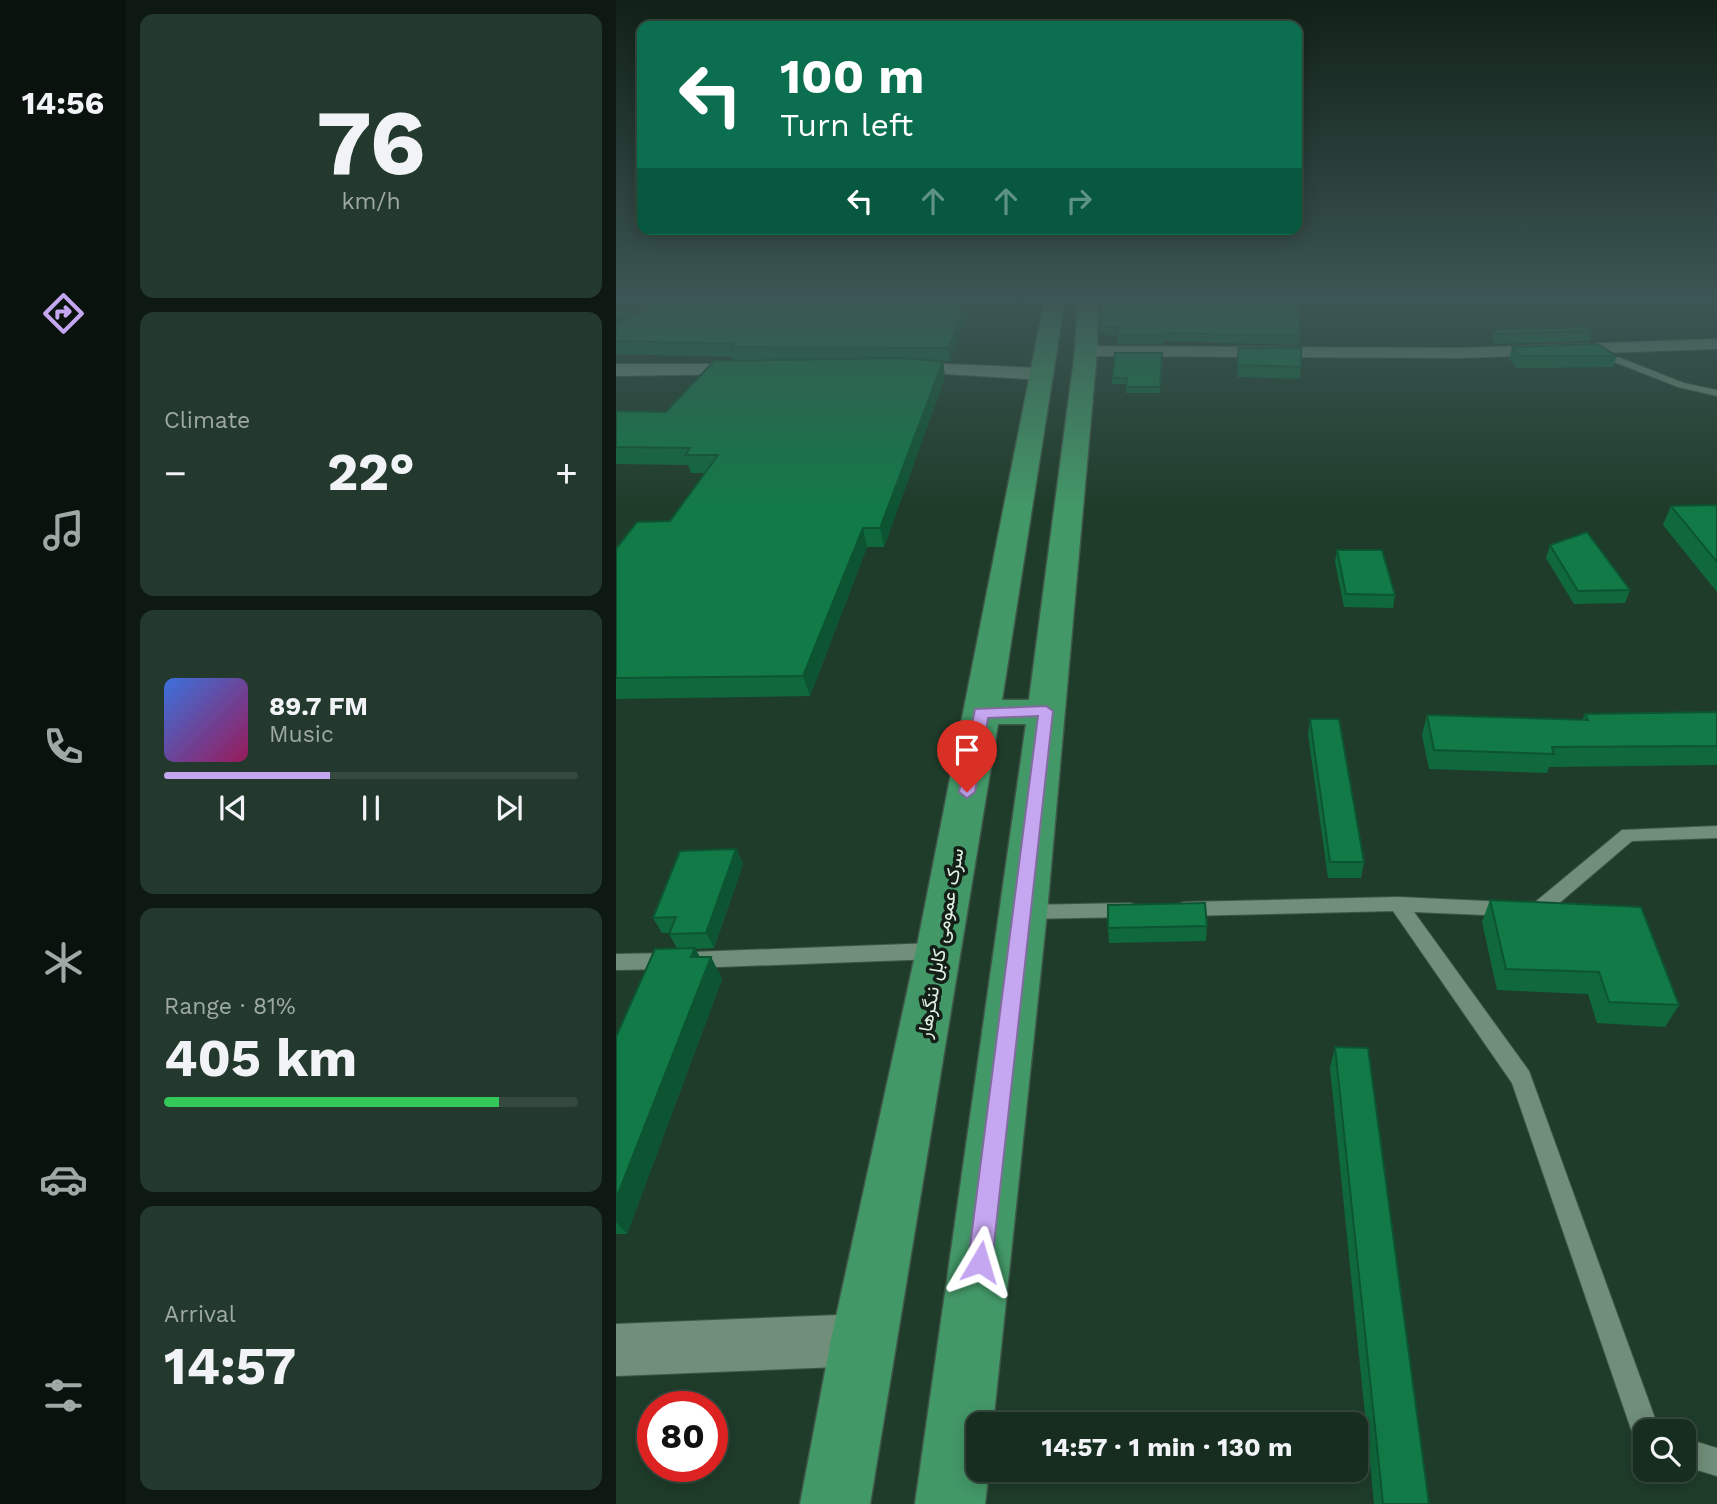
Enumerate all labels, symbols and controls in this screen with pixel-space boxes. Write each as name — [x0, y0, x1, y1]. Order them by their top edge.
text: 100 m — [780, 47, 924, 105]
icon: left — [665, 49, 756, 140]
text: 14:56 — [22, 84, 104, 122]
text: 76 — [316, 89, 426, 196]
text: Turn left — [780, 106, 913, 144]
icon: left — [841, 182, 879, 220]
icon: ahead — [914, 182, 952, 220]
icon: ahead — [987, 182, 1025, 220]
icon: right — [1060, 182, 1098, 220]
text: km/h — [341, 188, 401, 215]
icon: directions — [39, 289, 88, 338]
text: Climate — [164, 407, 250, 434]
text: 22° — [327, 442, 415, 503]
text: − — [164, 451, 187, 495]
text: + — [555, 451, 578, 495]
icon: music — [39, 506, 88, 555]
text: 89.7 FM — [269, 691, 368, 721]
pin — [937, 720, 997, 792]
text: Music — [269, 721, 334, 748]
icon: phone — [39, 722, 88, 771]
icon: arrive — [948, 731, 986, 769]
icon: previous — [214, 789, 252, 827]
icon: pause — [352, 789, 390, 827]
icon: next — [490, 789, 528, 827]
street label: سرک عمومی کابل ننگرهار — [912, 846, 969, 1041]
icon: climate — [39, 938, 88, 987]
text: Range · 81% — [164, 993, 296, 1020]
text: 405 km — [164, 1028, 357, 1089]
icon: car — [39, 1155, 88, 1204]
position arrow — [943, 1225, 1017, 1299]
text: Arrival — [164, 1301, 236, 1328]
text: 14:57 — [164, 1336, 296, 1397]
icon: filters — [39, 1371, 88, 1420]
speed limit sign: 80 — [637, 1391, 728, 1482]
map controls — [1633, 1419, 1696, 1482]
button: search — [1633, 1419, 1696, 1482]
text: 14:57 · 1 min · 130 m — [1041, 1432, 1293, 1462]

